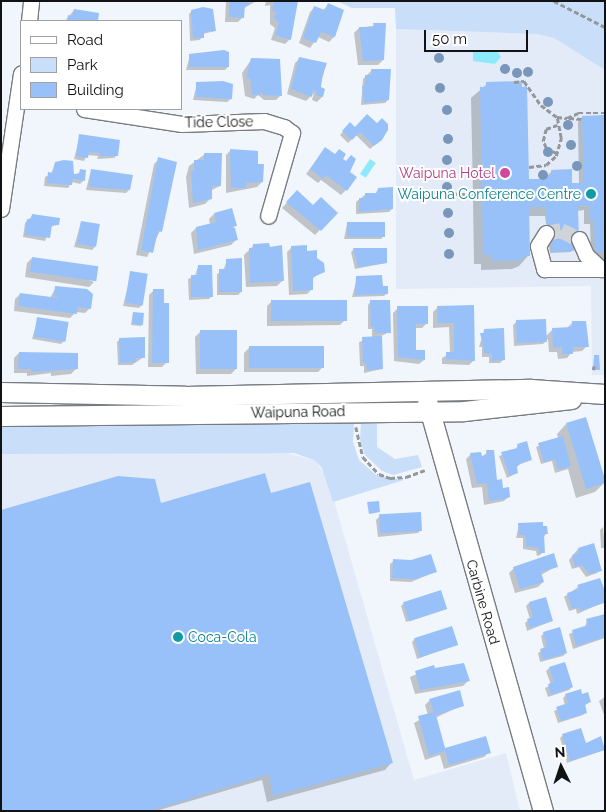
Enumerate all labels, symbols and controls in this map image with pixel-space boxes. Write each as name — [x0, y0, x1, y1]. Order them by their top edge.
legend — [20, 20, 182, 110]
scale bar — [426, 20, 530, 52]
text: 50 m — [432, 30, 467, 48]
text: Road — [67, 31, 103, 49]
text: Park — [67, 56, 98, 74]
text: Building — [67, 81, 124, 99]
street label: Tide Close — [184, 113, 254, 131]
place label: Waipuna Hotel — [399, 165, 495, 181]
marker: Waipuna Hotel — [499, 167, 511, 179]
place label: Waipuna Conference Centre — [397, 186, 581, 202]
marker: Waipuna Conference Centre — [585, 188, 597, 200]
street label: Waipuna Road — [251, 403, 345, 421]
street label: Carbine Road — [463, 558, 503, 646]
place label: Coca-Cola — [188, 629, 257, 645]
marker: Coca-Cola — [172, 631, 184, 643]
north arrow — [536, 742, 586, 792]
text: N — [554, 744, 566, 760]

